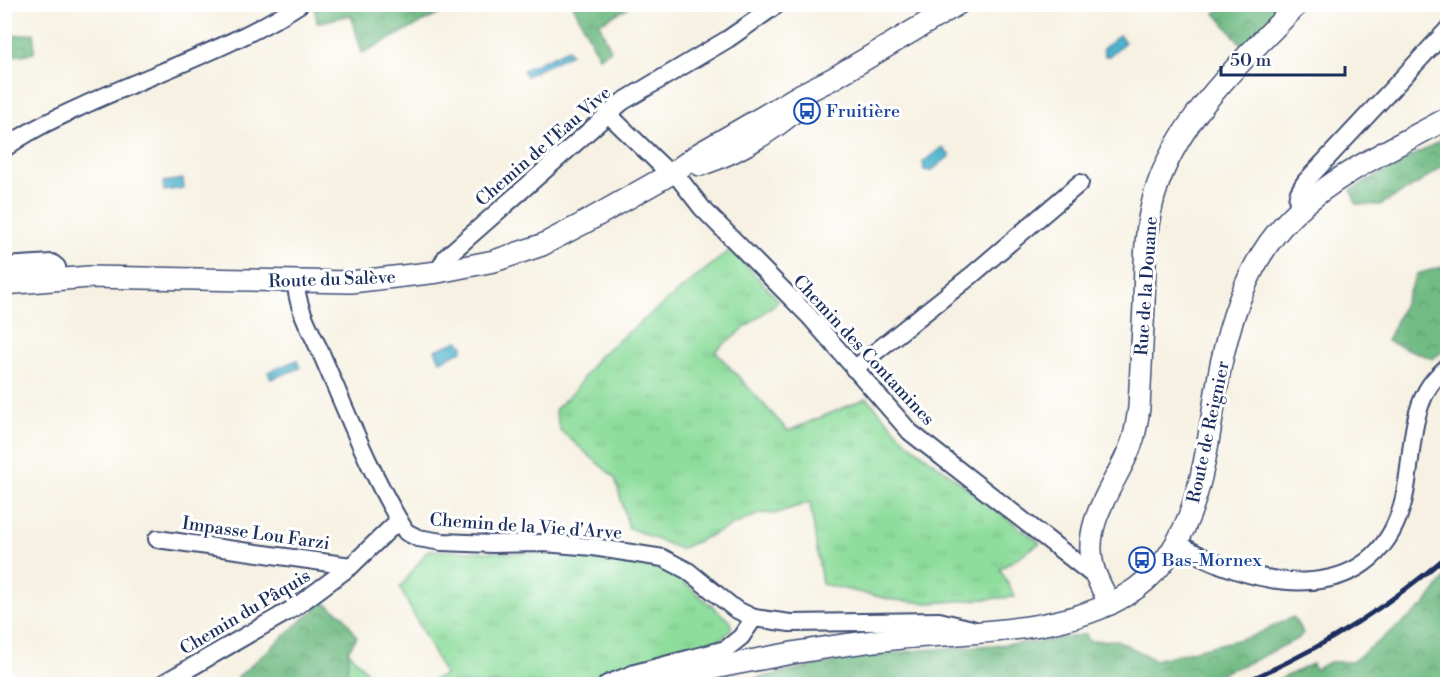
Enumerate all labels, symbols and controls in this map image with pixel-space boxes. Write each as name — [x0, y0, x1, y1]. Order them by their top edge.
scale bar — [1221, 39, 1346, 77]
text: 50 m — [1230, 49, 1272, 72]
street label: Chemin de l'Eau Vive — [471, 81, 616, 211]
bus stop icon: Fruitière — [792, 96, 822, 126]
place label: Fruitière — [826, 100, 900, 123]
street label: Rue de la Douane — [1130, 215, 1163, 357]
street label: Route du Salève — [268, 266, 396, 293]
street label: Chemin des Contamines — [788, 270, 940, 431]
street label: Route de Reignier — [1182, 359, 1235, 505]
street label: Chemin de la Vie d'Arve — [429, 508, 623, 545]
street label: Impasse Lou Farzi — [181, 512, 331, 555]
bus stop icon: Bas-Mornex — [1127, 545, 1157, 575]
place label: Bas-Mornex — [1161, 549, 1263, 572]
street label: Chemin du Pâquis — [176, 564, 315, 660]

